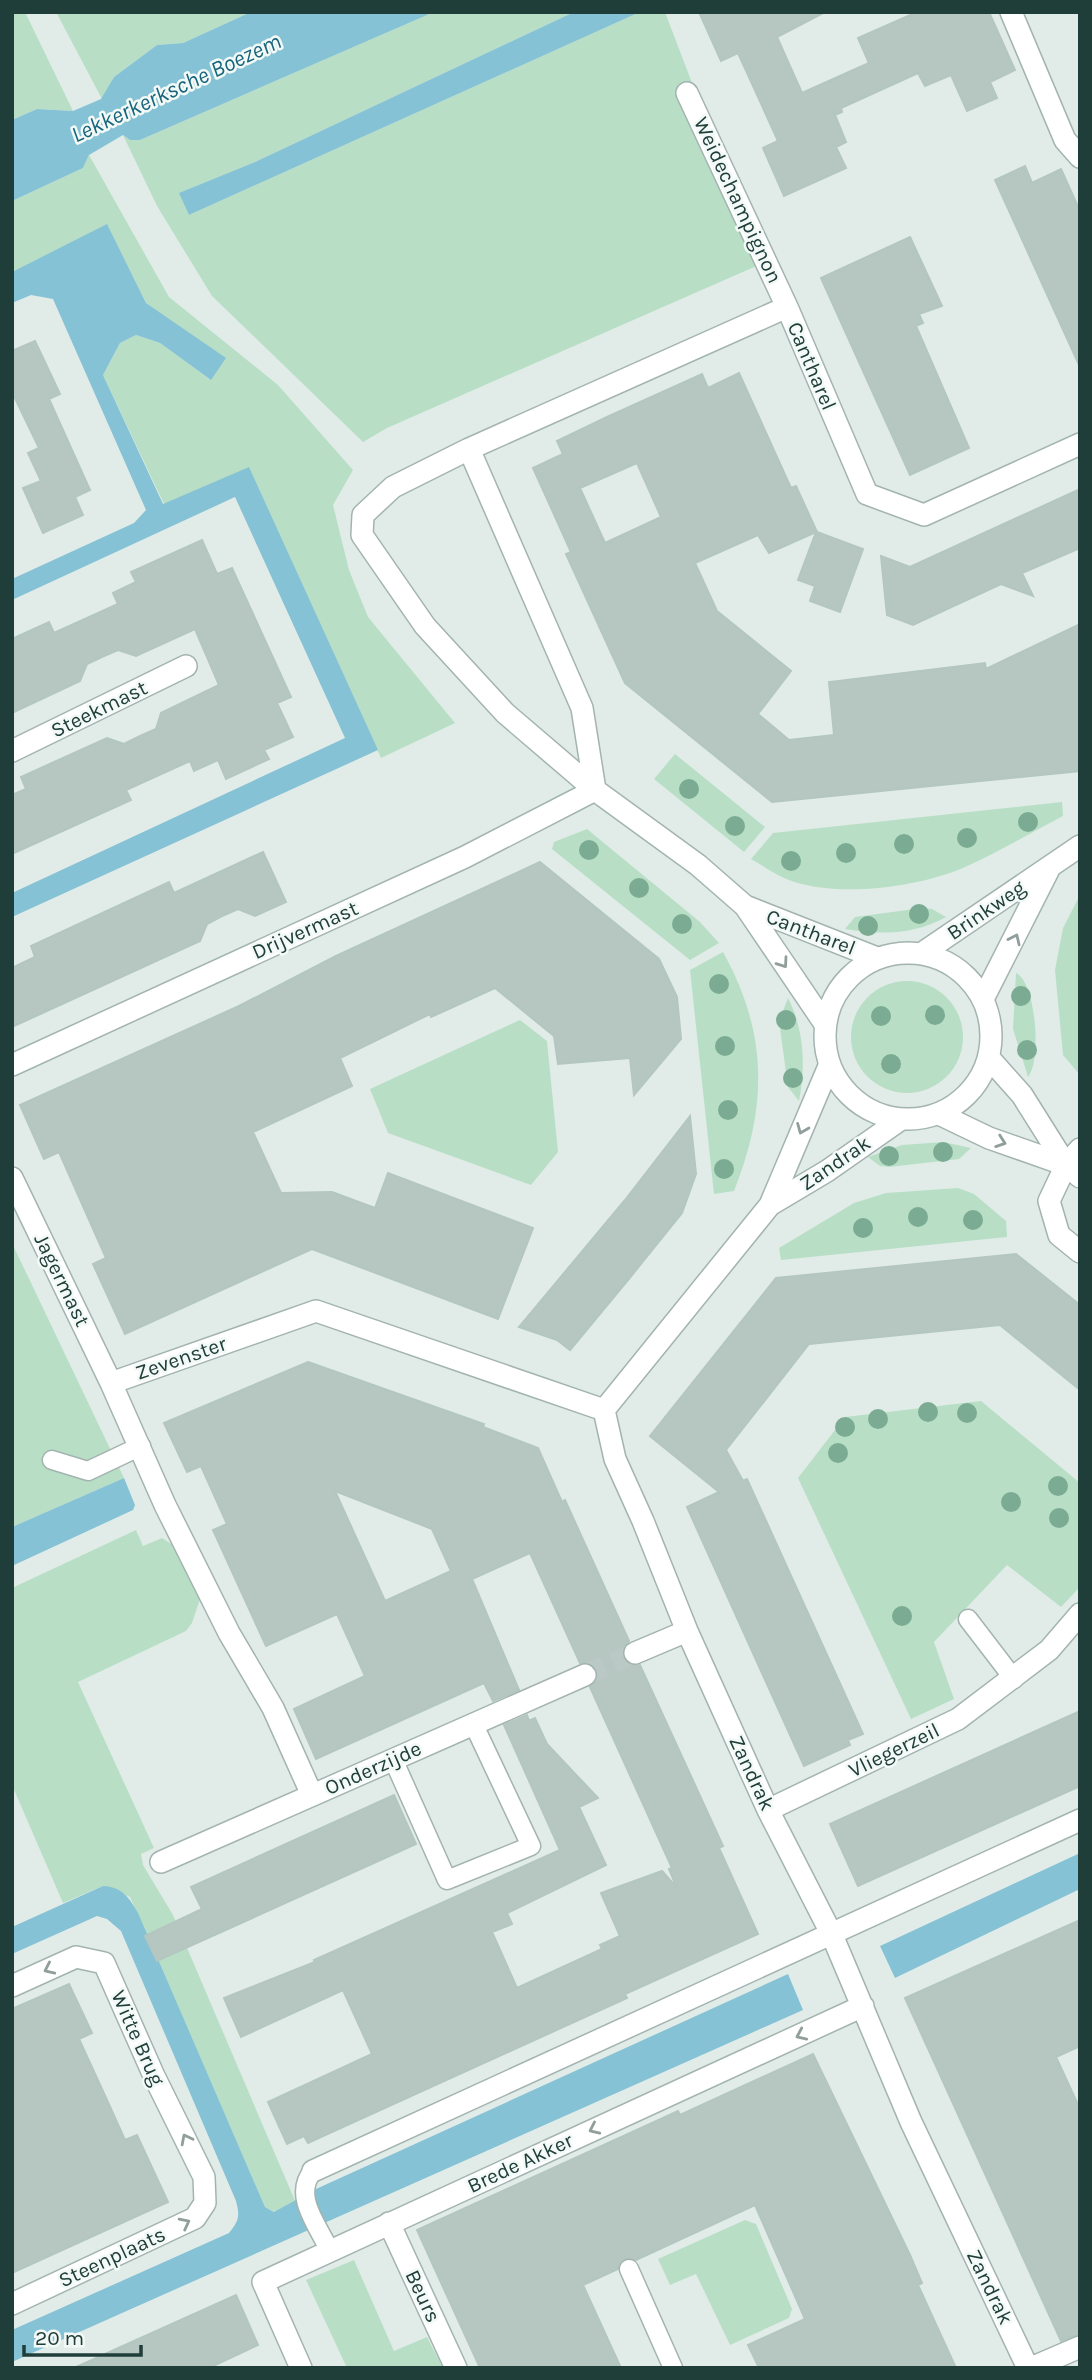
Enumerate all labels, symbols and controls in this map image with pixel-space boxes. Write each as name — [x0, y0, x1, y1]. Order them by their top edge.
water label: Lekkerkerksche Boezem — [67, 28, 285, 148]
street label: Weidechampignon — [689, 113, 787, 287]
street label: Cantharel — [783, 318, 841, 414]
street label: Steekmast — [47, 675, 151, 743]
street label: Brinkweg — [942, 875, 1030, 945]
street label: Drijvermast — [248, 896, 362, 964]
street label: Cantharel — [763, 904, 859, 960]
one-way arrow — [1007, 934, 1021, 946]
one-way arrow — [775, 955, 787, 968]
one-way arrow — [797, 1122, 811, 1134]
street label: Zandrak — [795, 1131, 875, 1195]
one-way arrow — [994, 1134, 1007, 1148]
street label: Jagermast — [29, 1230, 95, 1330]
street label: Zevenster — [132, 1331, 230, 1385]
street label: Vliegerzeil — [845, 1718, 943, 1782]
street label: Zandrak — [724, 1732, 780, 1815]
street label: Onderzijde — [321, 1736, 425, 1800]
one-way arrow — [44, 1961, 56, 1975]
street label: Witte Brug — [106, 1987, 170, 2090]
one-way arrow — [796, 2026, 808, 2040]
one-way arrow — [589, 2121, 601, 2135]
street label: Brede Akker — [463, 2128, 577, 2198]
one-way arrow — [180, 2134, 194, 2146]
one-way arrow — [178, 2217, 190, 2231]
street label: Steenplaats — [55, 2222, 169, 2292]
street label: Zandrak — [962, 2246, 1018, 2328]
street label: Beurs — [400, 2266, 446, 2326]
scale bar — [24, 2314, 142, 2358]
text: 20 m — [35, 2326, 84, 2350]

